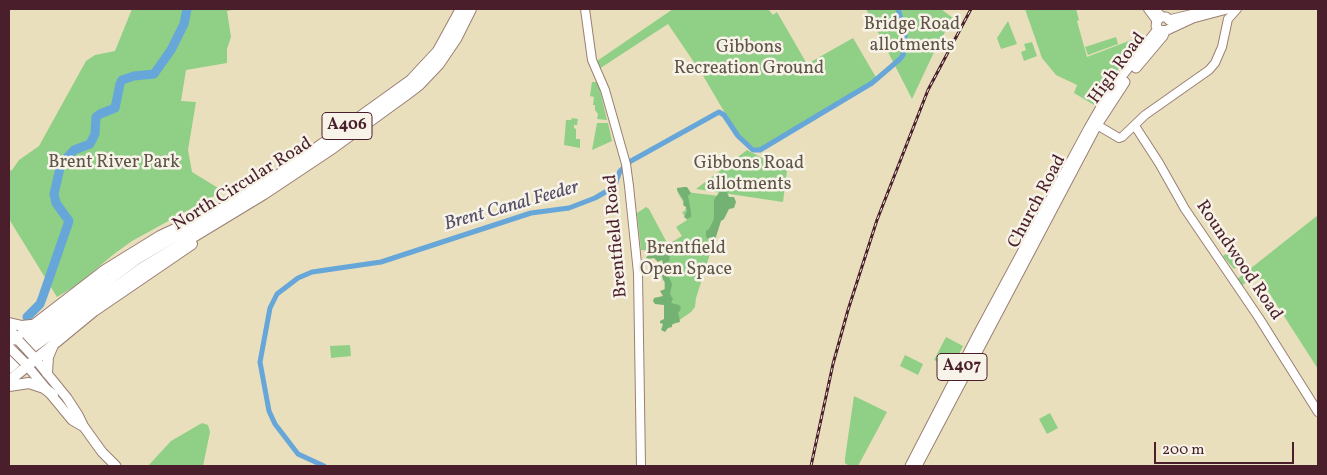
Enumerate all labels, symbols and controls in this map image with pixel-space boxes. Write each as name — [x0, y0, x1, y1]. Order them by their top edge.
park label: Bridge Road allotments — [864, 15, 960, 58]
street label: High Road — [1085, 29, 1151, 109]
park label: Gibbons Recreation Ground — [674, 38, 824, 80]
road number: A406 — [322, 112, 372, 140]
street label: North Circular Road — [169, 133, 317, 237]
street label: Church Road — [1004, 152, 1072, 252]
park label: Brent River Park — [48, 153, 180, 175]
park label: Gibbons Road allotments — [694, 154, 804, 196]
street label: Brentfield Road — [601, 173, 633, 299]
water label: Brent Canal Feeder — [442, 177, 582, 237]
street label: Roundwood Road — [1190, 197, 1286, 325]
park label: Brentfield Open Space — [640, 239, 732, 282]
road number: A407 — [937, 354, 987, 381]
scale bar — [1157, 432, 1297, 464]
text: 200 m — [1162, 440, 1205, 461]

